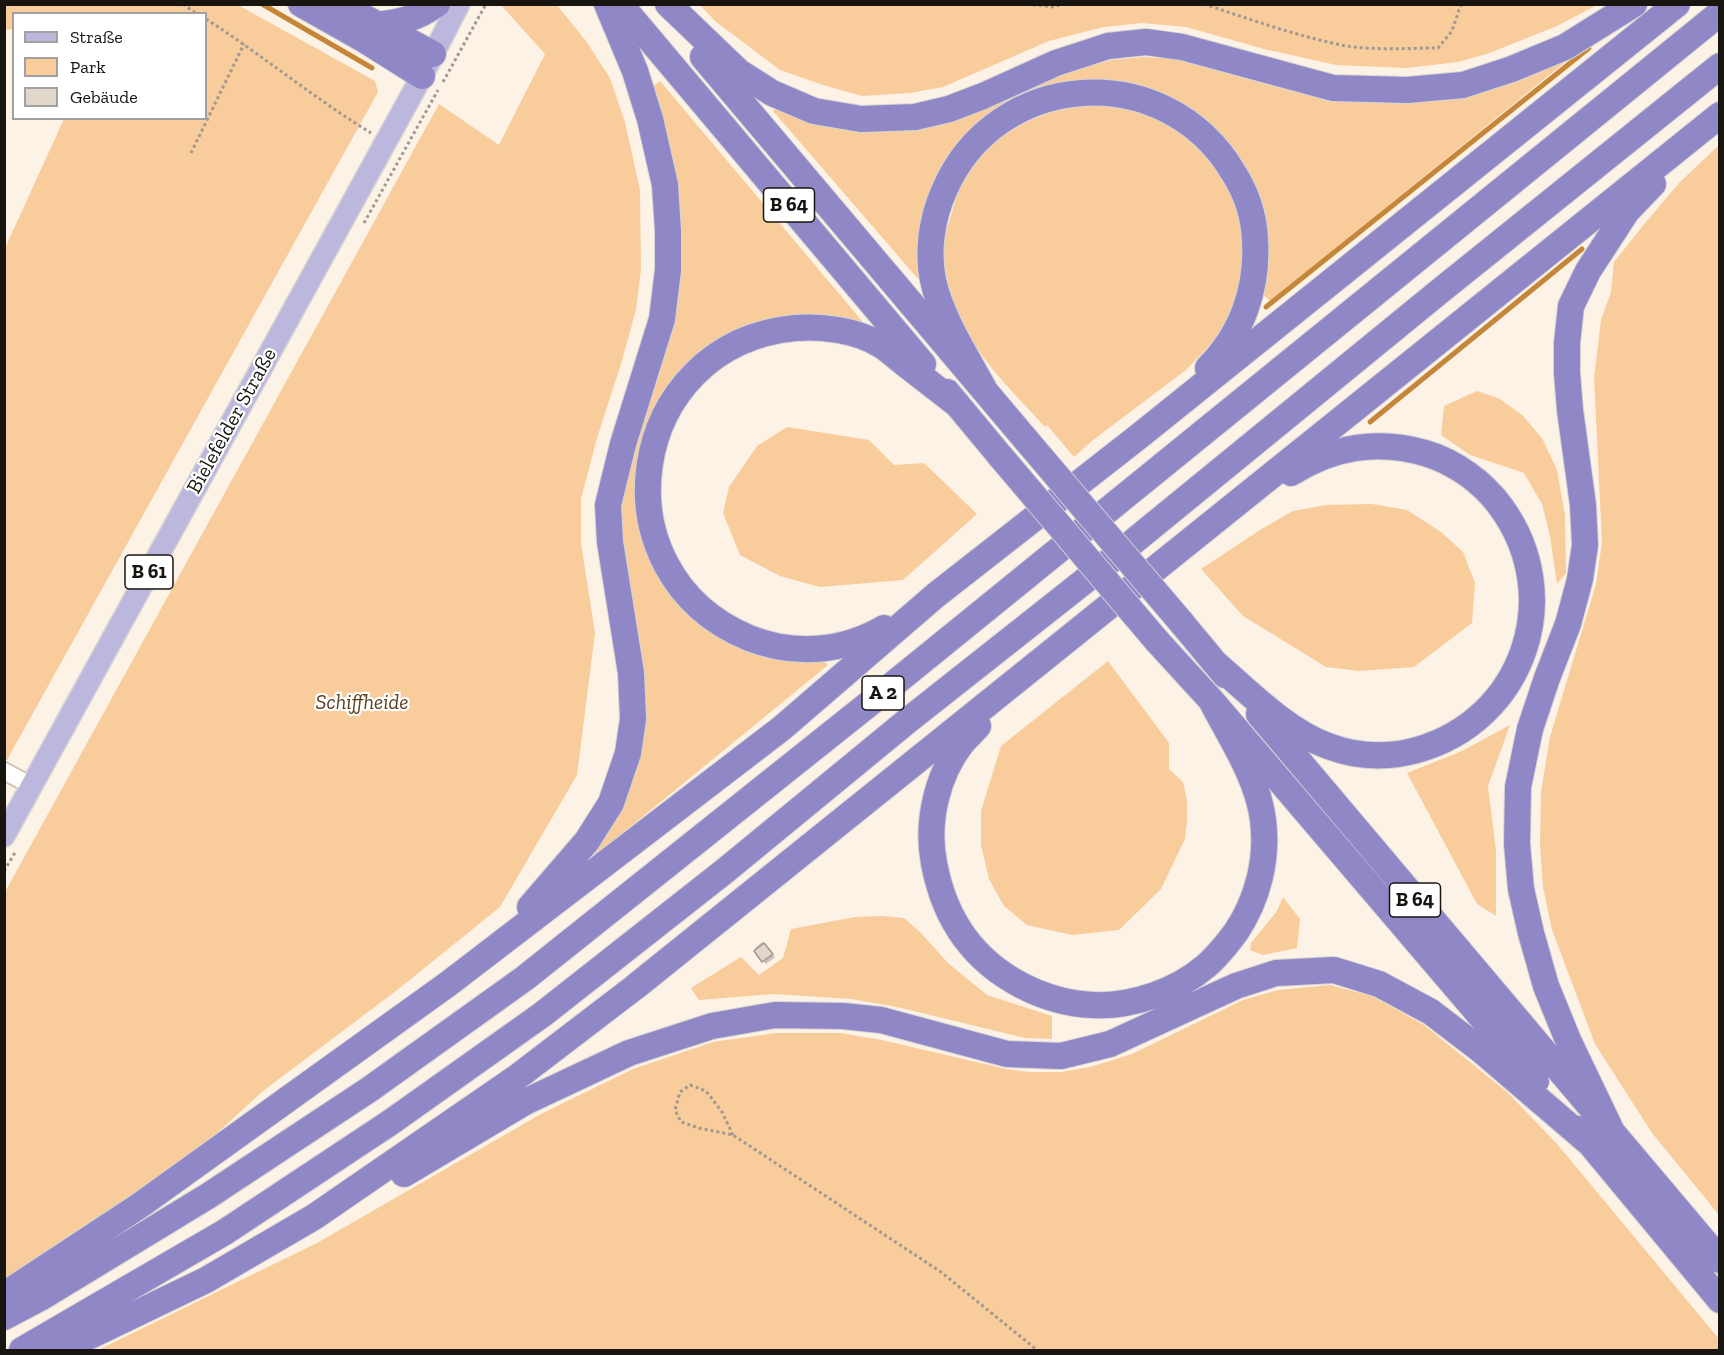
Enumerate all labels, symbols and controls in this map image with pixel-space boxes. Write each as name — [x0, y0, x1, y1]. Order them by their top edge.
legend — [12, 12, 207, 120]
text: Straße — [70, 26, 123, 48]
text: Park — [70, 56, 106, 78]
text: Gebäude — [70, 86, 138, 108]
road number: B 64 — [764, 188, 814, 222]
street label: Bielefelder Straße — [182, 344, 282, 498]
road number: B 61 — [125, 555, 173, 589]
road number: A 2 — [862, 676, 904, 710]
park label: Schiffheide — [316, 690, 408, 716]
road number: B 64 — [1390, 883, 1440, 917]

